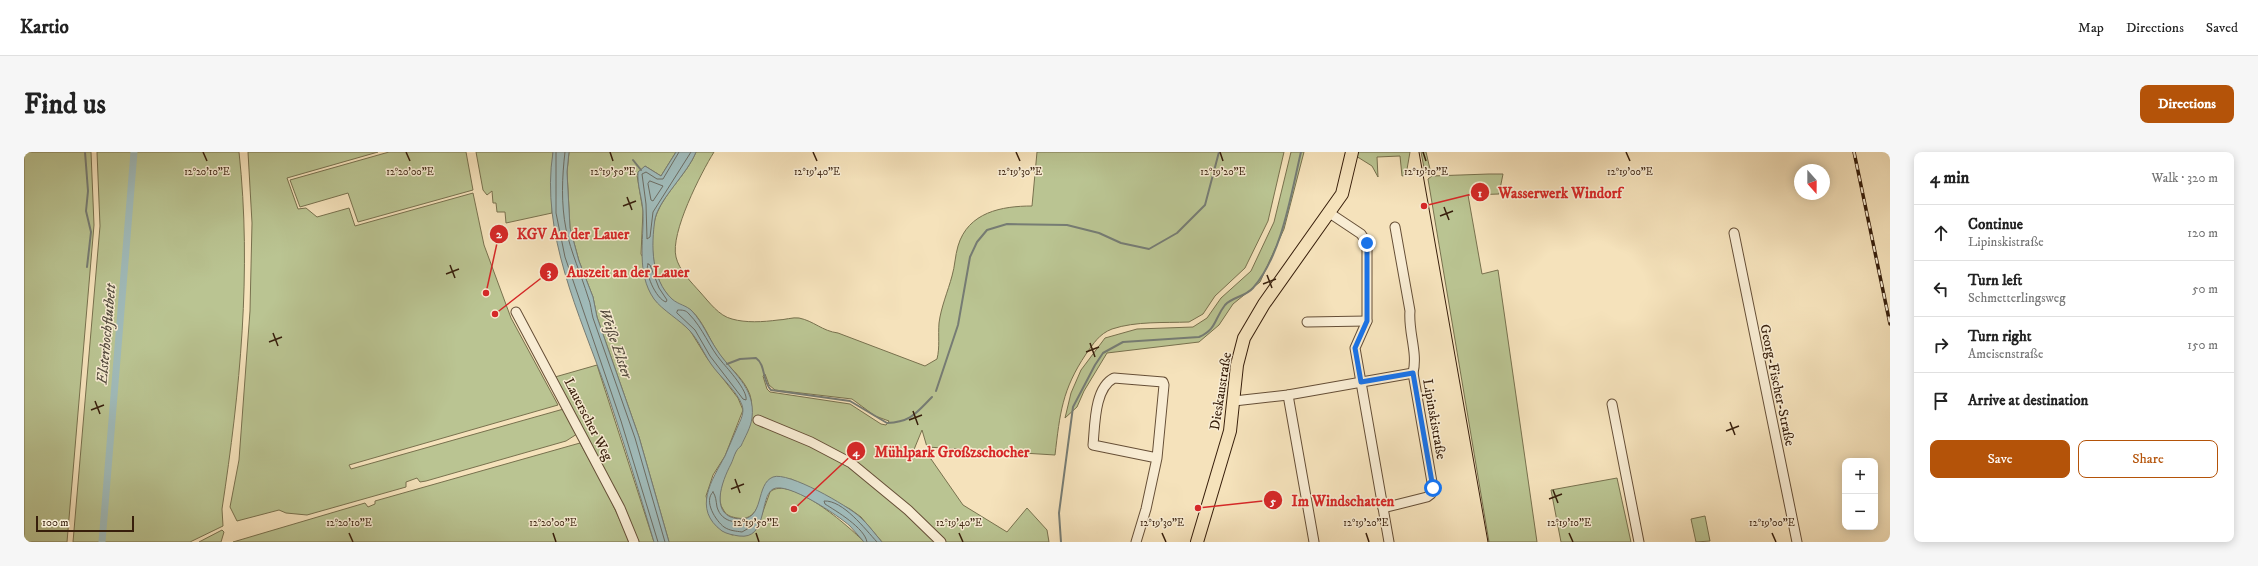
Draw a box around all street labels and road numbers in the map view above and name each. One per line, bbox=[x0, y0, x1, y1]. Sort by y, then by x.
street label: Georg-Fischer-Straße bbox=[1755, 323, 1799, 448]
street label: Dieskaustraße bbox=[1206, 351, 1236, 431]
street label: Lauerscher Weg bbox=[560, 375, 617, 464]
street label: Lipinskistraße bbox=[1418, 378, 1450, 461]

